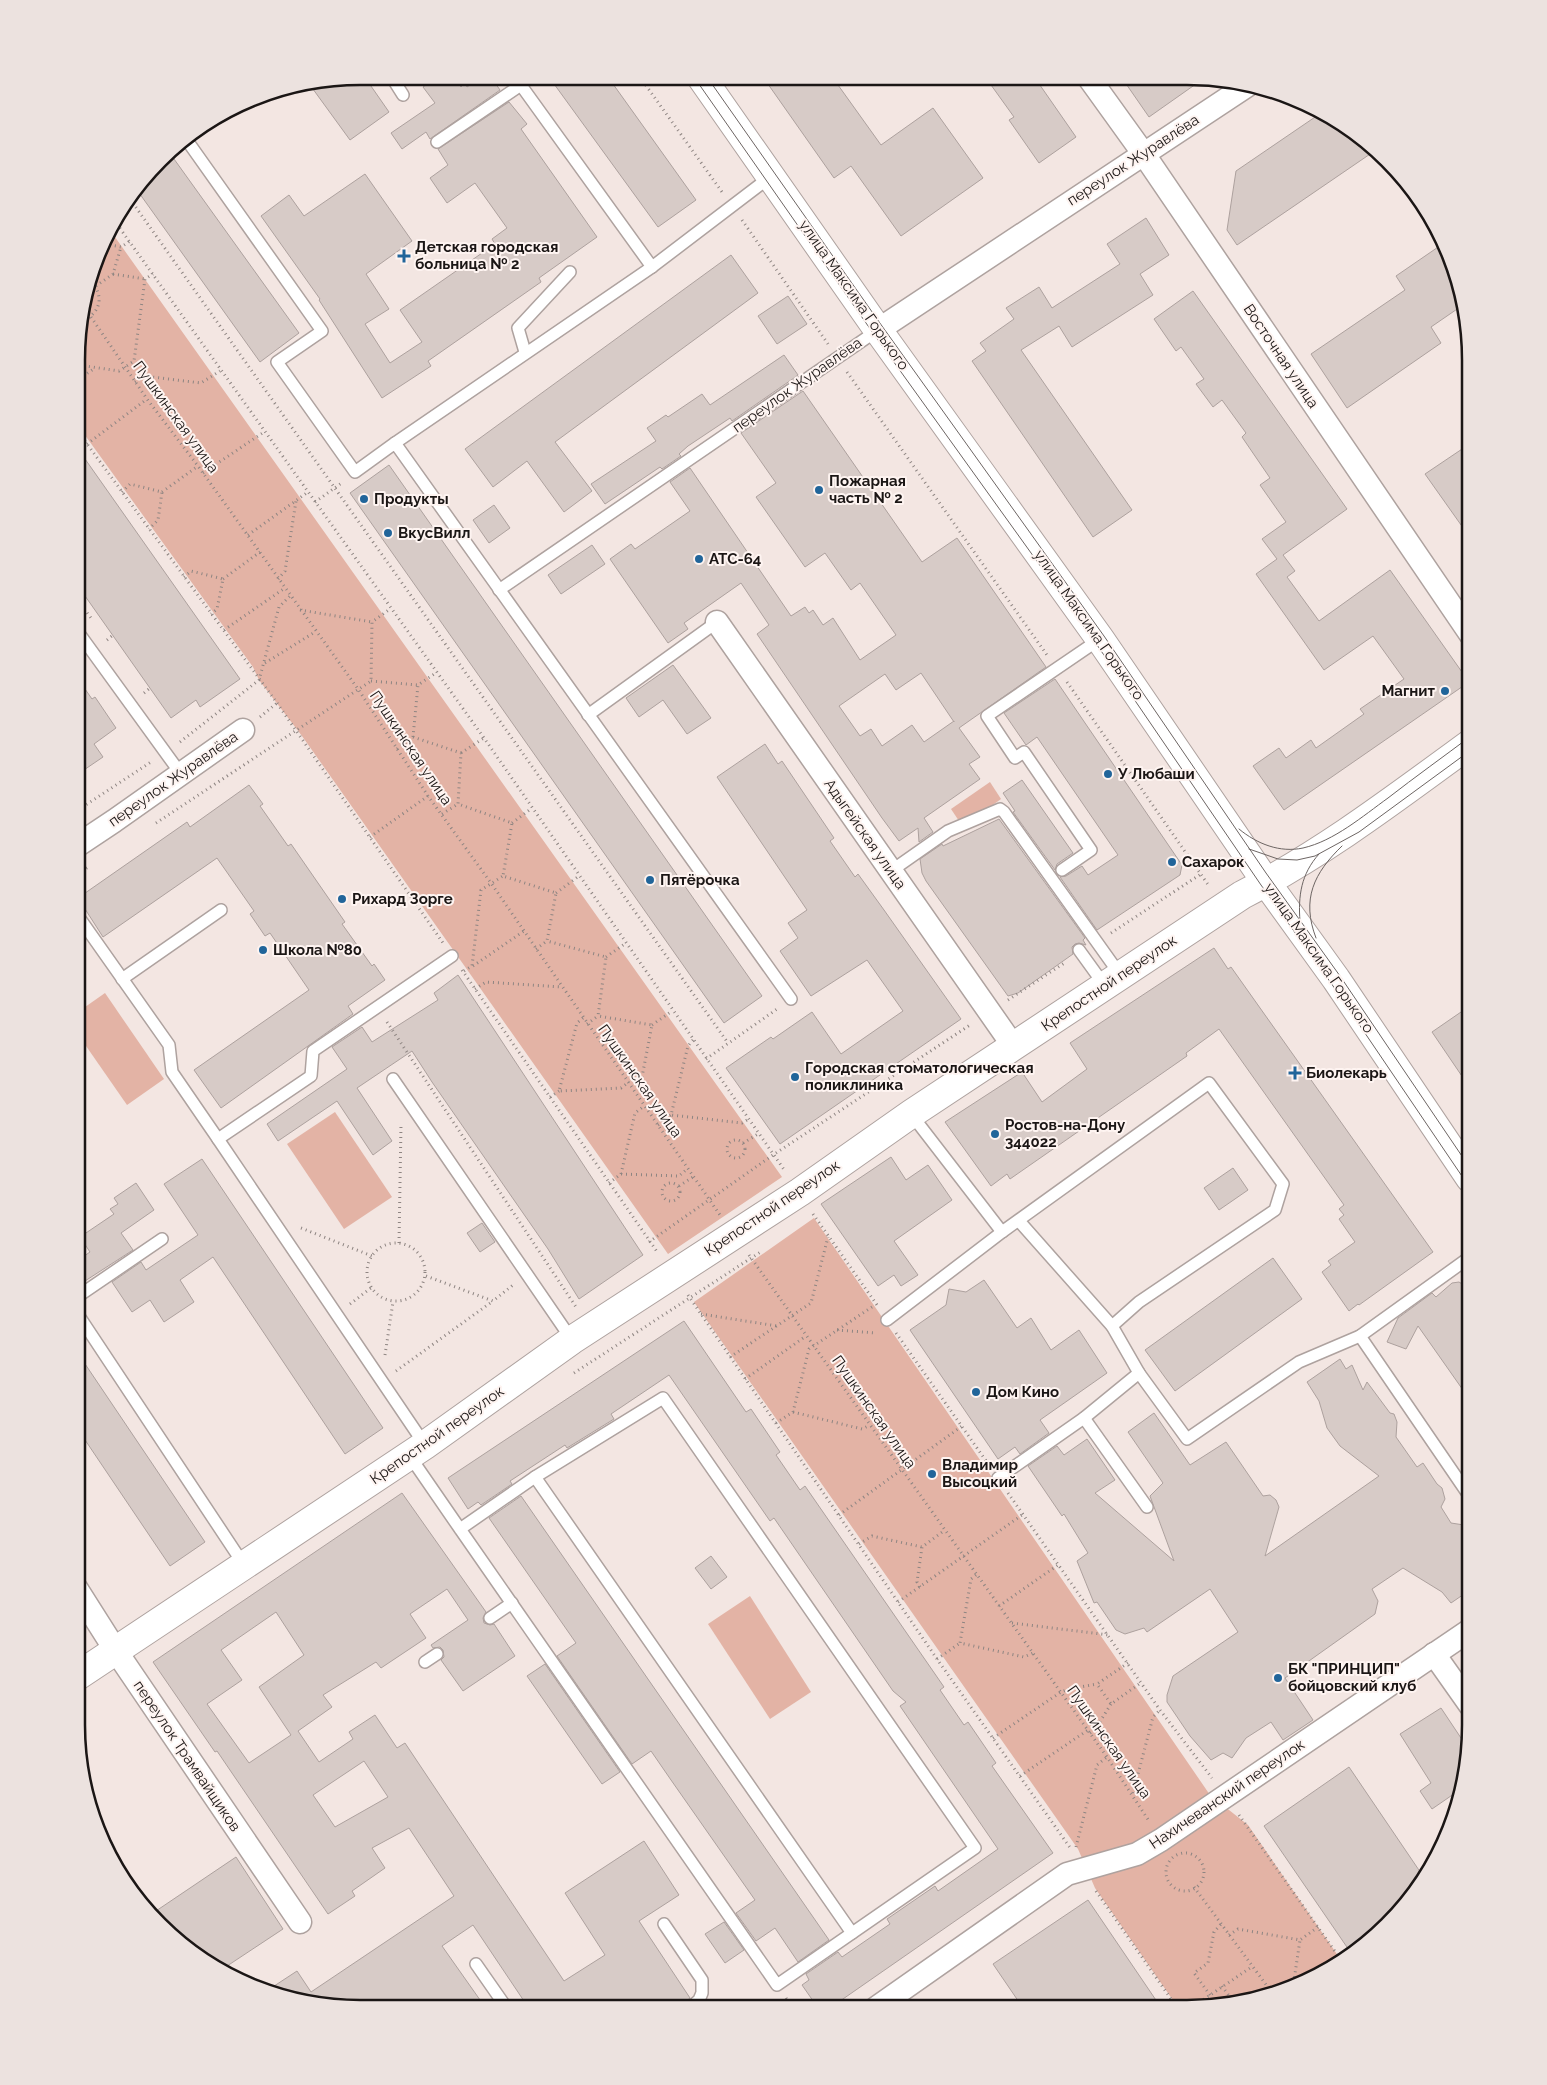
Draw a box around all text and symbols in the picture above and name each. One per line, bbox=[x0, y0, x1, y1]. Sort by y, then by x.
street label: переулок Журавлёва bbox=[1064, 111, 1202, 209]
street label: улица Максима Горького bbox=[795, 216, 913, 374]
place label: Детская городская больница № 2 bbox=[415, 238, 558, 273]
marker: Детская городская больница № 2 bbox=[397, 249, 411, 263]
street label: Восточная улица bbox=[1240, 301, 1322, 411]
street label: переулок Журавлёва bbox=[729, 334, 865, 436]
street label: Пушкинская улица bbox=[129, 357, 223, 477]
place label: Пожарная часть № 2 bbox=[829, 472, 906, 507]
marker: Пожарная часть № 2 bbox=[813, 484, 825, 496]
place label: Продукты bbox=[374, 490, 449, 508]
marker: Продукты bbox=[358, 493, 370, 505]
place label: ВкусВилл bbox=[398, 524, 471, 542]
marker: ВкусВилл bbox=[382, 527, 394, 539]
street label: улица Максима Горького bbox=[1030, 546, 1148, 704]
place label: АТС-64 bbox=[709, 550, 762, 568]
marker: АТС-64 bbox=[693, 553, 705, 565]
place label: Магнит bbox=[1381, 682, 1436, 700]
marker: Магнит bbox=[1439, 685, 1451, 697]
street label: Пушкинская улица bbox=[366, 687, 456, 809]
street label: переулок Журавлёва bbox=[105, 728, 241, 830]
place label: У Любаши bbox=[1117, 765, 1195, 783]
marker: У Любаши bbox=[1102, 768, 1114, 780]
street label: Адыгейская улица bbox=[820, 775, 910, 893]
place label: Сахарок bbox=[1182, 853, 1245, 871]
marker: Сахарок bbox=[1166, 856, 1178, 868]
place label: Пятёрочка bbox=[660, 871, 740, 889]
marker: Пятёрочка bbox=[644, 874, 656, 886]
street label: улица Максима Горького bbox=[1260, 879, 1378, 1037]
place label: Рихард Зорге bbox=[352, 890, 453, 908]
marker: Рихард Зорге bbox=[336, 893, 348, 905]
street label: Крепостной переулок bbox=[1038, 931, 1180, 1035]
place label: Школа №80 bbox=[273, 941, 362, 959]
marker: Школа №80 bbox=[257, 944, 269, 956]
street label: Пушкинская улица bbox=[594, 1021, 686, 1141]
place label: Городская стоматологическая поликлиника bbox=[805, 1059, 1034, 1094]
place label: Биолекарь bbox=[1306, 1064, 1387, 1082]
marker: Биолекарь bbox=[1288, 1066, 1302, 1080]
marker: Городская стоматологическая поликлиника bbox=[789, 1071, 801, 1083]
place label: Ростов-на-Дону 344022 bbox=[1005, 1116, 1126, 1151]
marker: Ростов-на-Дону 344022 bbox=[989, 1128, 1001, 1140]
street label: Крепостной переулок bbox=[701, 1156, 843, 1260]
street label: Пушкинская улица bbox=[828, 1352, 920, 1472]
street label: Крепостной переулок bbox=[367, 1382, 508, 1488]
place label: Дом Кино bbox=[986, 1383, 1059, 1401]
marker: Дом Кино bbox=[970, 1386, 982, 1398]
place label: Владимир Высоцкий bbox=[942, 1456, 1019, 1491]
marker: Владимир Высоцкий bbox=[926, 1468, 938, 1480]
place label: БК "ПРИНЦИП" бойцовский клуб bbox=[1288, 1660, 1416, 1695]
marker: БК "ПРИНЦИП" бойцовский клуб bbox=[1272, 1672, 1284, 1684]
street label: переулок Трамвайщиков bbox=[130, 1677, 244, 1835]
street label: Пушкинская улица bbox=[1063, 1682, 1155, 1802]
street label: Нахичеванский переулок bbox=[1146, 1735, 1308, 1853]

